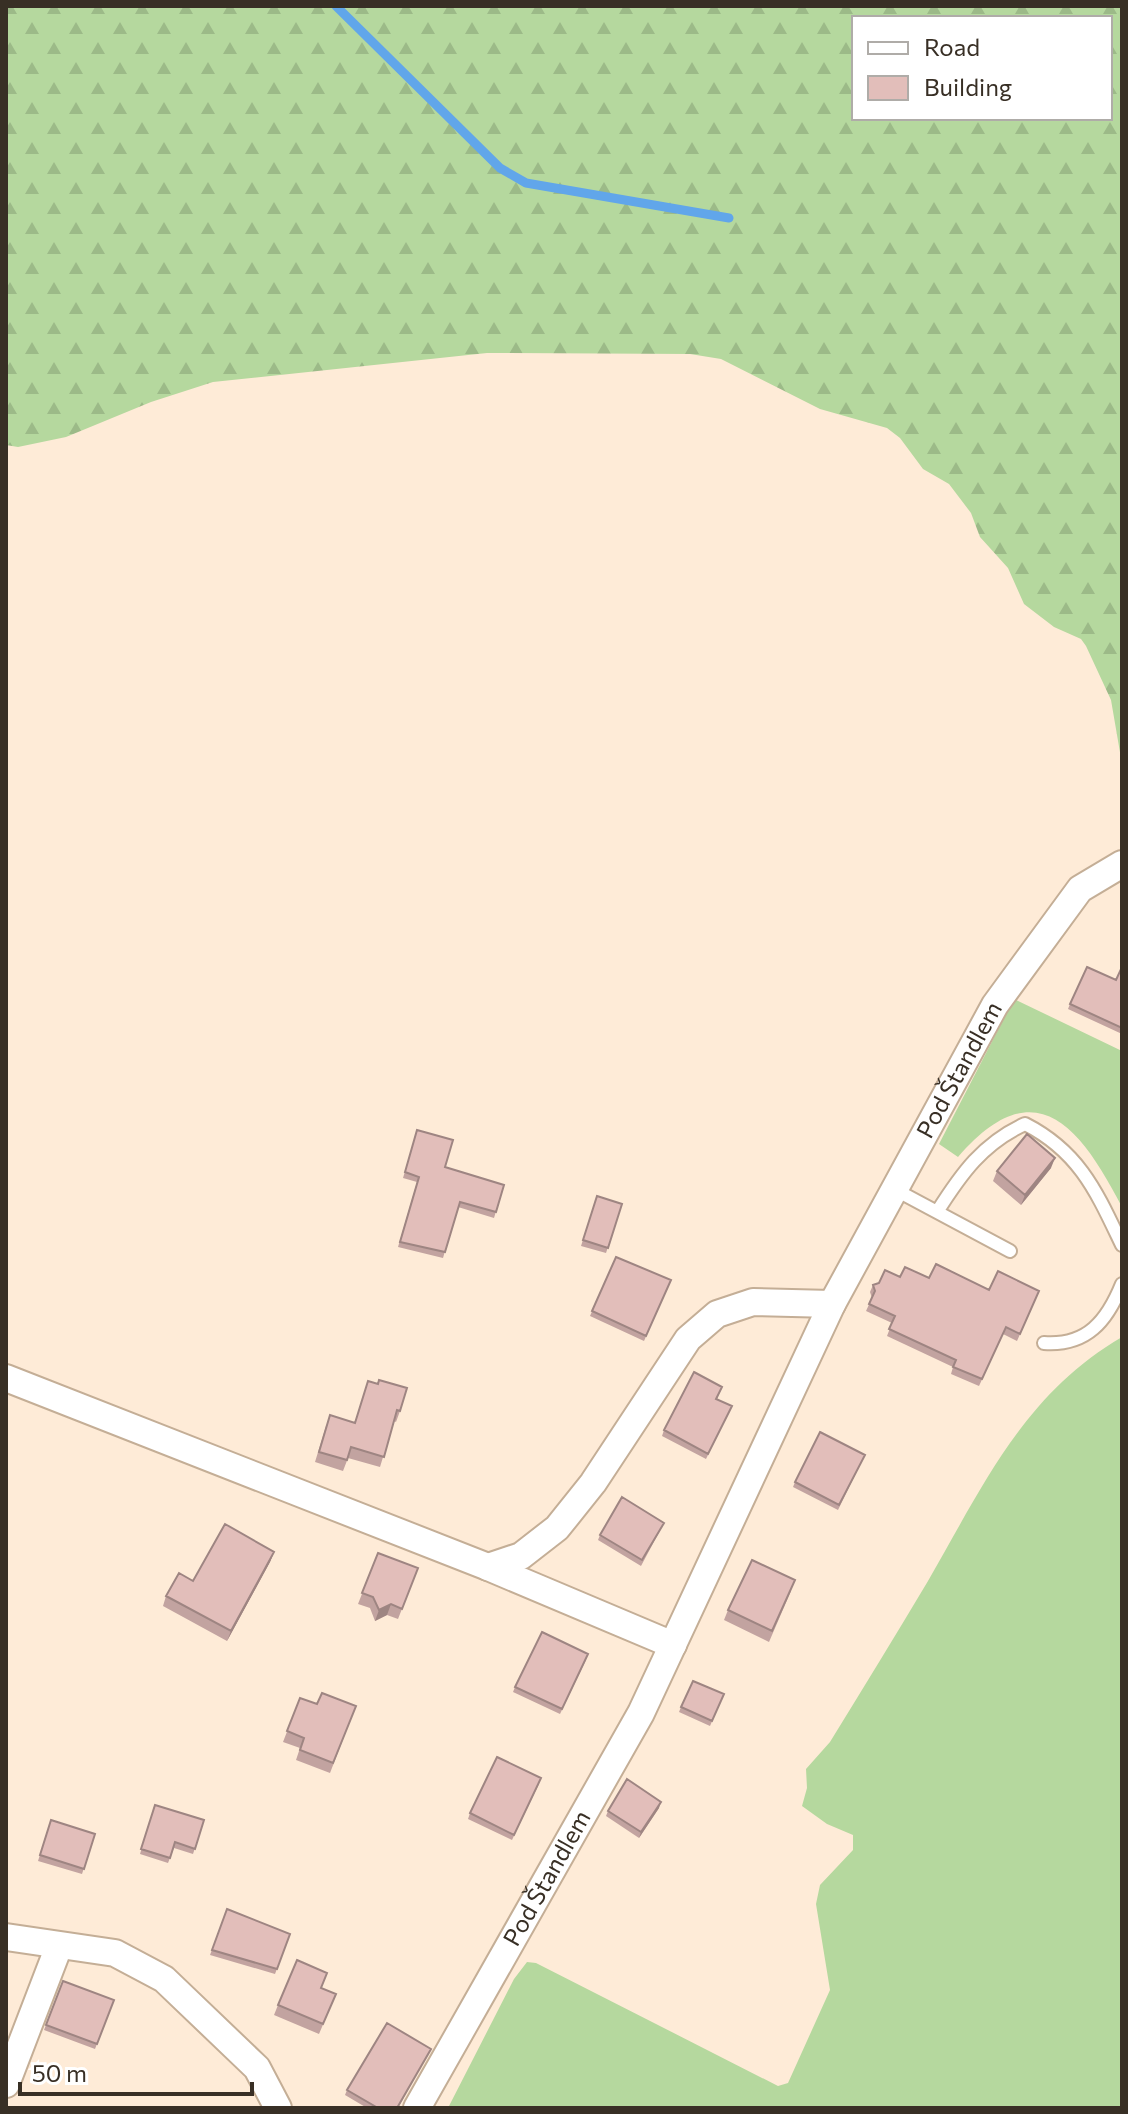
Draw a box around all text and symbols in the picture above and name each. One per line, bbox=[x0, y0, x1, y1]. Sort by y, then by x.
legend bbox=[852, 16, 1112, 120]
text: Road bbox=[924, 32, 980, 61]
text: Building bbox=[924, 72, 1012, 101]
street label: Pod Štandlem bbox=[909, 996, 1007, 1143]
street label: Pod Štandlem bbox=[496, 1805, 596, 1950]
scale bar bbox=[20, 2046, 252, 2096]
text: 50 m bbox=[32, 2058, 87, 2087]

